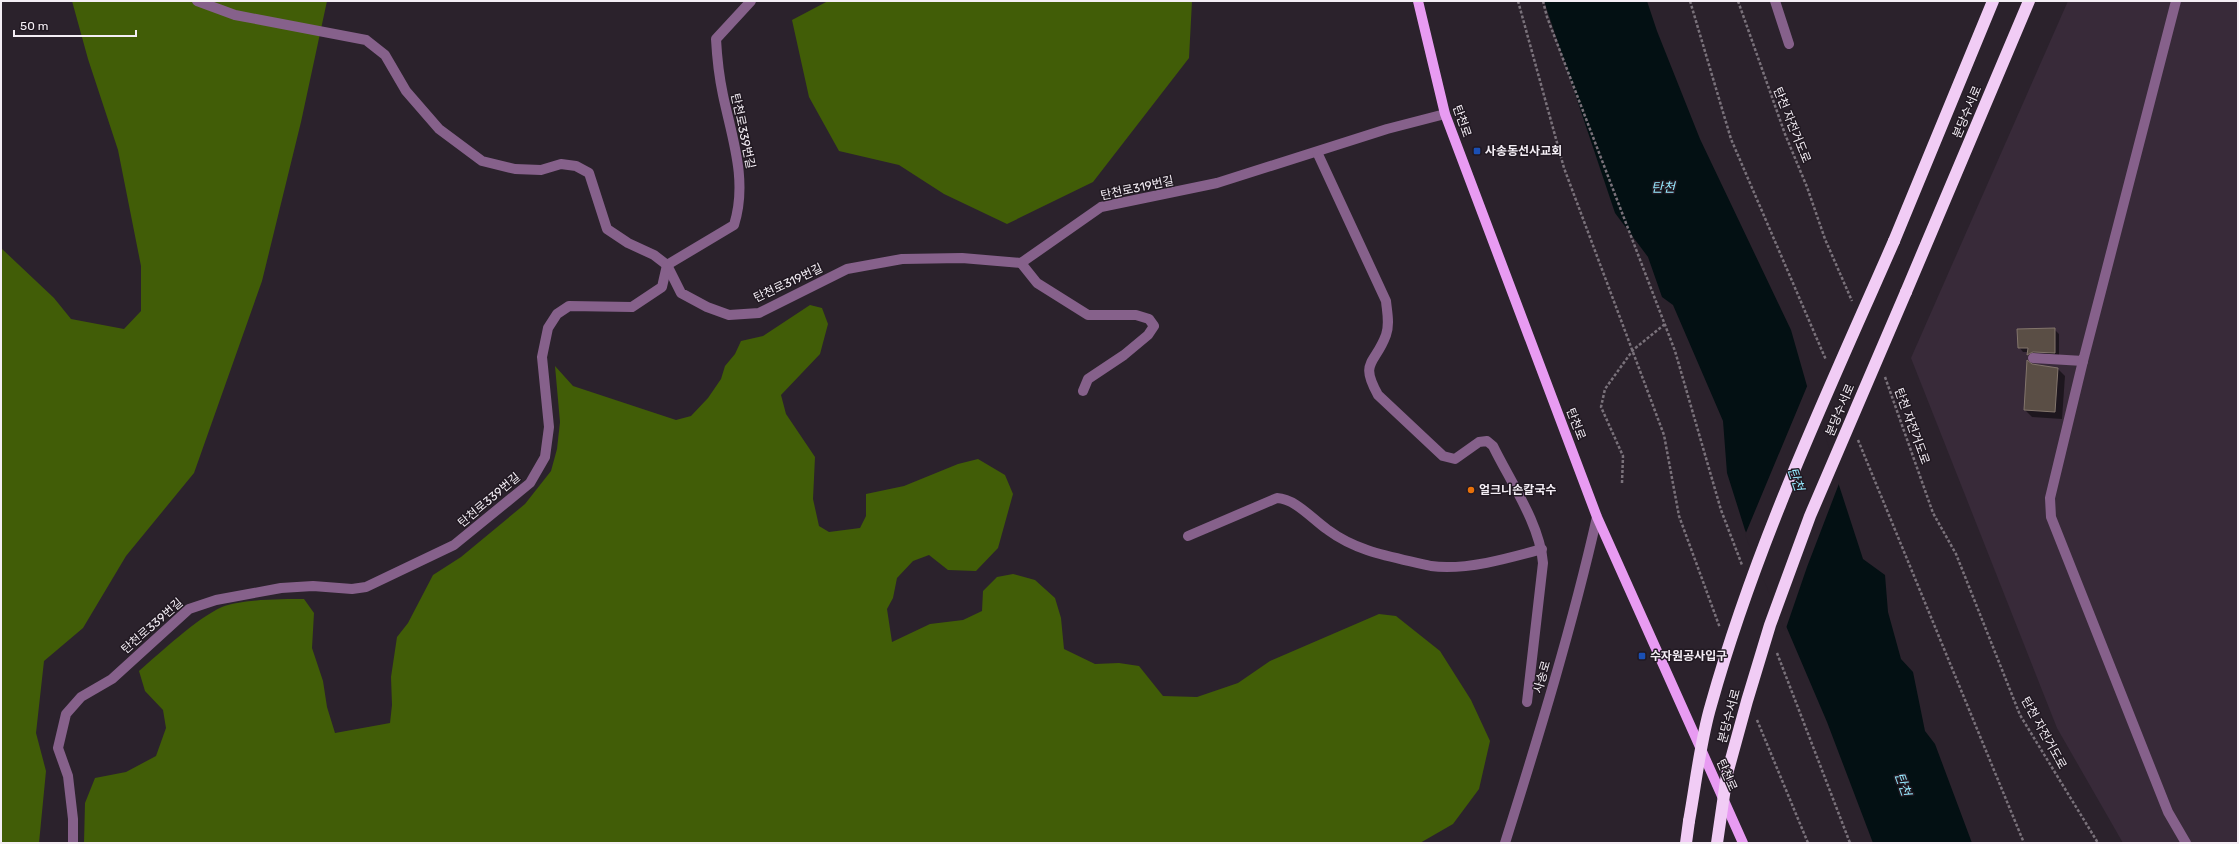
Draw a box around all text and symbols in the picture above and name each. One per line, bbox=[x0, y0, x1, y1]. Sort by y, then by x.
scale bar bbox=[14, 12, 136, 38]
text: 50 m bbox=[20, 19, 48, 33]
street label: 분당수서로 bbox=[1950, 84, 1984, 140]
street label: 탄천 자전거도로 bbox=[1770, 85, 1814, 165]
street label: 탄천로339번길 bbox=[728, 92, 758, 170]
street label: 탄천로 bbox=[1450, 103, 1474, 139]
place label: 사송동선사교회 bbox=[1485, 144, 1562, 158]
marker: 사송동선사교회 bbox=[1472, 146, 1482, 156]
street label: 탄천로319번길 bbox=[1099, 173, 1175, 203]
water label: 탄천 bbox=[1651, 180, 1676, 195]
street label: 탄천로319번길 bbox=[751, 261, 825, 305]
street label: 분당수서로 bbox=[1823, 382, 1857, 438]
street label: 탄천 자전거도로 bbox=[1892, 386, 1932, 466]
street label: 탄천로 bbox=[1564, 406, 1588, 442]
water label: 탄천 bbox=[1785, 465, 1807, 494]
street label: 탄천로339번길 bbox=[455, 470, 523, 530]
place label: 얼크니손칼국수 bbox=[1479, 483, 1556, 497]
marker: 얼크니손칼국수 bbox=[1466, 485, 1476, 495]
street label: 탄천로339번길 bbox=[118, 596, 186, 656]
place label: 수자원공사입구 bbox=[1650, 649, 1727, 663]
marker: 수자원공사입구 bbox=[1637, 651, 1647, 661]
street label: 사송로 bbox=[1531, 659, 1553, 695]
street label: 분당수서로 bbox=[1715, 688, 1743, 744]
street label: 탄천 자전거도로 bbox=[2018, 695, 2070, 771]
street label: 탄천로 bbox=[1714, 757, 1740, 793]
water label: 탄천 bbox=[1892, 770, 1914, 799]

